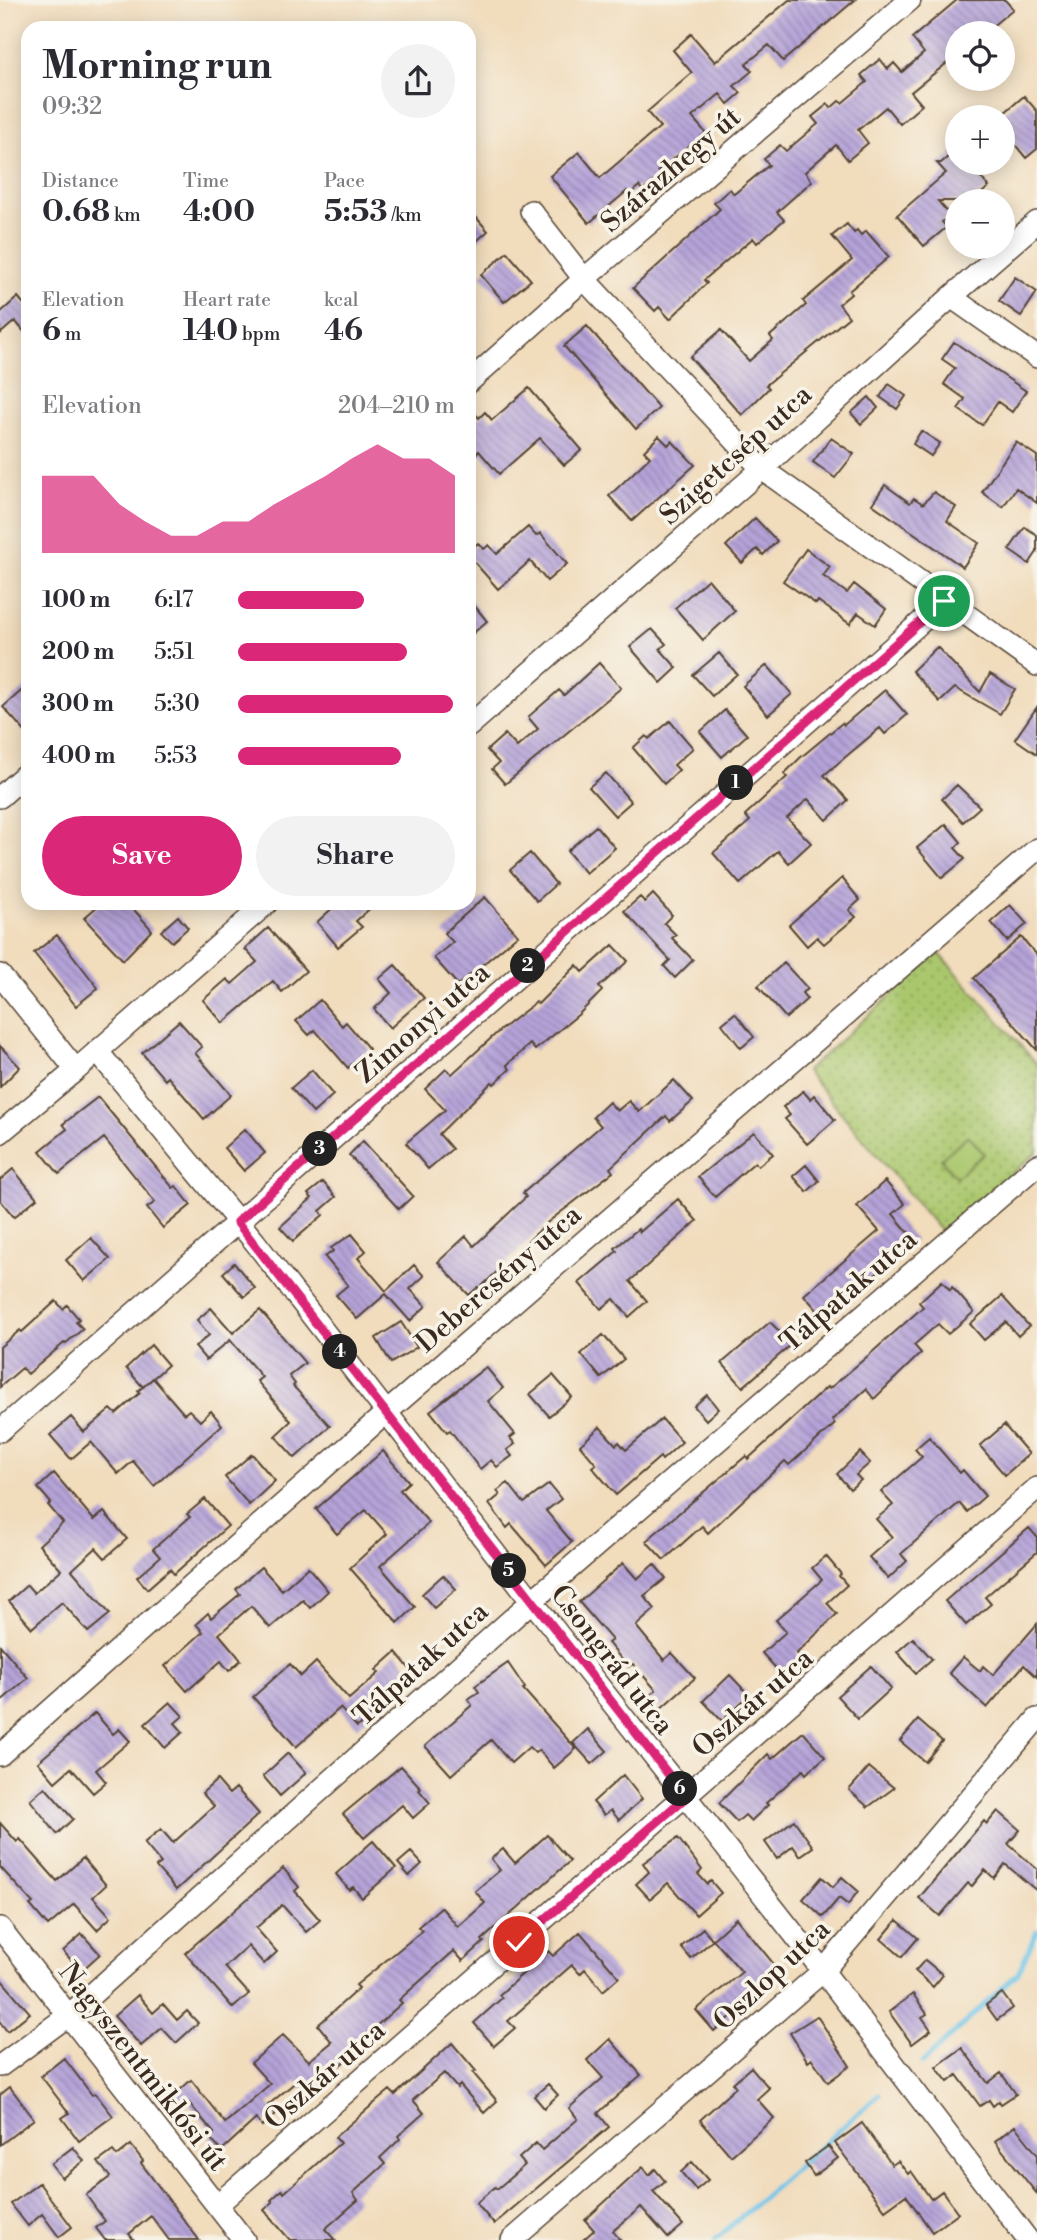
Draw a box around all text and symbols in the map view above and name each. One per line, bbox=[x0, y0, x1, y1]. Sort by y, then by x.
map controls bbox=[945, 21, 1015, 259]
button: locate bbox=[945, 21, 1015, 91]
text: Morning run bbox=[42, 43, 272, 90]
button: share bbox=[381, 44, 455, 118]
text: 09:32 bbox=[42, 93, 102, 121]
street label: Szárazhegy út bbox=[594, 100, 748, 240]
button: + bbox=[945, 105, 1015, 175]
text: Distance bbox=[42, 169, 119, 193]
text: Time bbox=[183, 169, 229, 193]
text: Pace bbox=[324, 169, 365, 193]
button: − bbox=[945, 189, 1015, 259]
text: 0.68 bbox=[42, 193, 110, 231]
text: 4:00 bbox=[183, 193, 255, 231]
text: 5:53 bbox=[324, 193, 387, 231]
text: km bbox=[110, 203, 141, 227]
text: /km bbox=[387, 203, 422, 227]
text: Elevation bbox=[42, 288, 124, 312]
text: Heart rate bbox=[183, 288, 271, 312]
text: kcal bbox=[324, 288, 358, 312]
text: 6 bbox=[42, 312, 61, 350]
text: 140 bbox=[183, 312, 238, 350]
text: 46 bbox=[324, 312, 363, 350]
text: m bbox=[61, 322, 81, 346]
text: bpm bbox=[238, 322, 280, 346]
street label: Szigetcsép utca bbox=[653, 377, 820, 533]
text: Elevation bbox=[42, 392, 142, 420]
text: 204–210 m bbox=[338, 392, 455, 420]
pin bbox=[914, 571, 974, 631]
icon: arrive bbox=[925, 582, 963, 620]
text: 100 m bbox=[42, 586, 110, 614]
text: 6:17 bbox=[154, 586, 193, 614]
text: 200 m bbox=[42, 638, 114, 666]
text: 5:51 bbox=[154, 638, 194, 666]
text: 300 m bbox=[42, 690, 114, 718]
text: 5:30 bbox=[154, 690, 200, 718]
text: 400 m bbox=[42, 742, 115, 770]
text: 5:53 bbox=[154, 742, 197, 770]
pin: 1 bbox=[718, 766, 754, 800]
text: 1 bbox=[731, 770, 740, 794]
button: Save bbox=[42, 816, 242, 896]
button: Share bbox=[256, 816, 455, 896]
pin: 2 bbox=[510, 948, 546, 984]
text: 2 bbox=[522, 953, 533, 977]
street label: Zimonyi utca bbox=[349, 955, 498, 1091]
pin: 3 bbox=[302, 1132, 338, 1166]
text: 3 bbox=[314, 1136, 325, 1160]
street label: Debercsény utca bbox=[409, 1197, 590, 1361]
street label: Tálpatak utca bbox=[773, 1222, 925, 1360]
pin: 4 bbox=[322, 1334, 358, 1370]
text: 4 bbox=[333, 1339, 346, 1363]
pin: 5 bbox=[491, 1554, 526, 1588]
text: 5 bbox=[503, 1558, 514, 1582]
street label: Csongrád utca bbox=[542, 1578, 682, 1743]
street label: Tálpatak utca bbox=[346, 1594, 496, 1734]
street label: Oszkár utca bbox=[685, 1641, 821, 1765]
pin: 6 bbox=[662, 1772, 698, 1806]
text: 6 bbox=[674, 1776, 685, 1800]
street label: Oszlop utca bbox=[706, 1911, 838, 2038]
pin bbox=[489, 1912, 549, 1972]
icon: check bbox=[500, 1923, 538, 1961]
street label: Nagyszentmiklósi út bbox=[51, 1956, 235, 2178]
street label: Oszkár utca bbox=[257, 2013, 393, 2137]

